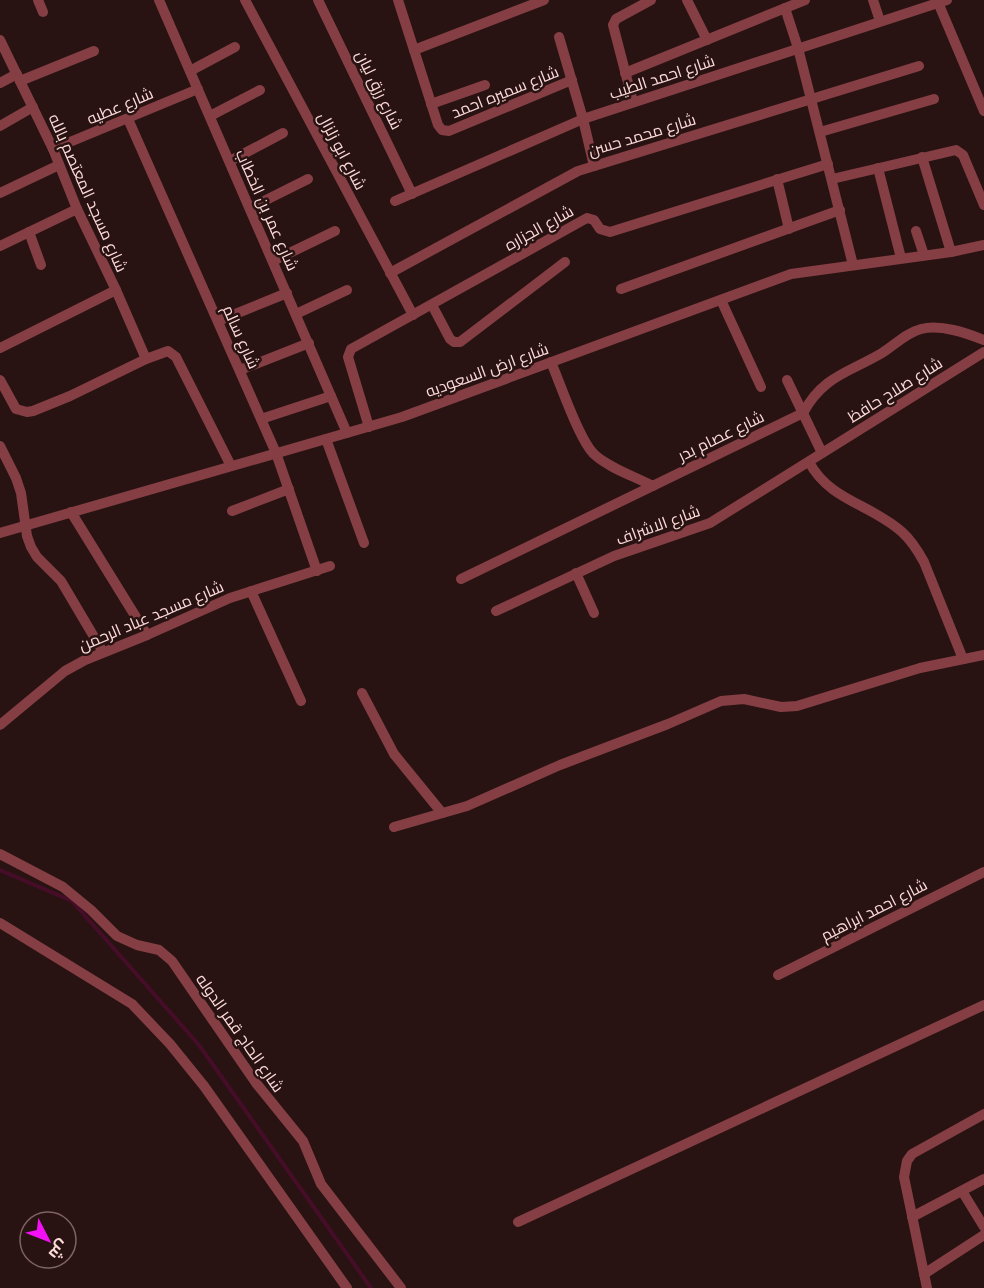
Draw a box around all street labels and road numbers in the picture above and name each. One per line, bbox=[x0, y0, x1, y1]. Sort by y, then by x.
street label: شارع رزق ليان bbox=[350, 47, 406, 133]
street label: شارع احمد الطيب bbox=[607, 51, 718, 105]
street label: شارع سميره احمد bbox=[448, 62, 562, 124]
street label: شارع عطيه bbox=[84, 84, 157, 130]
street label: شارع ابو زلزال bbox=[312, 109, 370, 194]
street label: شارع محمد حسن bbox=[586, 110, 699, 162]
street label: شارع مسجد المعتصم بالله bbox=[43, 111, 131, 276]
street label: شارع عمر بن الخطاب bbox=[230, 146, 302, 274]
street label: شارع الجزاره bbox=[501, 201, 578, 256]
street label: شارع سالم bbox=[217, 302, 263, 373]
street label: شارع ارض السعوديه bbox=[423, 339, 552, 403]
street label: شارع صلاح حافظ bbox=[844, 353, 947, 428]
street label: شارع عصام بدر bbox=[674, 407, 768, 467]
street label: شارع الاشراف bbox=[613, 501, 703, 551]
street label: شارع مسجد عباد الرحمن bbox=[76, 577, 227, 657]
street label: شارع احمد ابراهيم bbox=[818, 875, 931, 947]
street label: شارع الحاج قمر الدوله bbox=[190, 970, 288, 1097]

